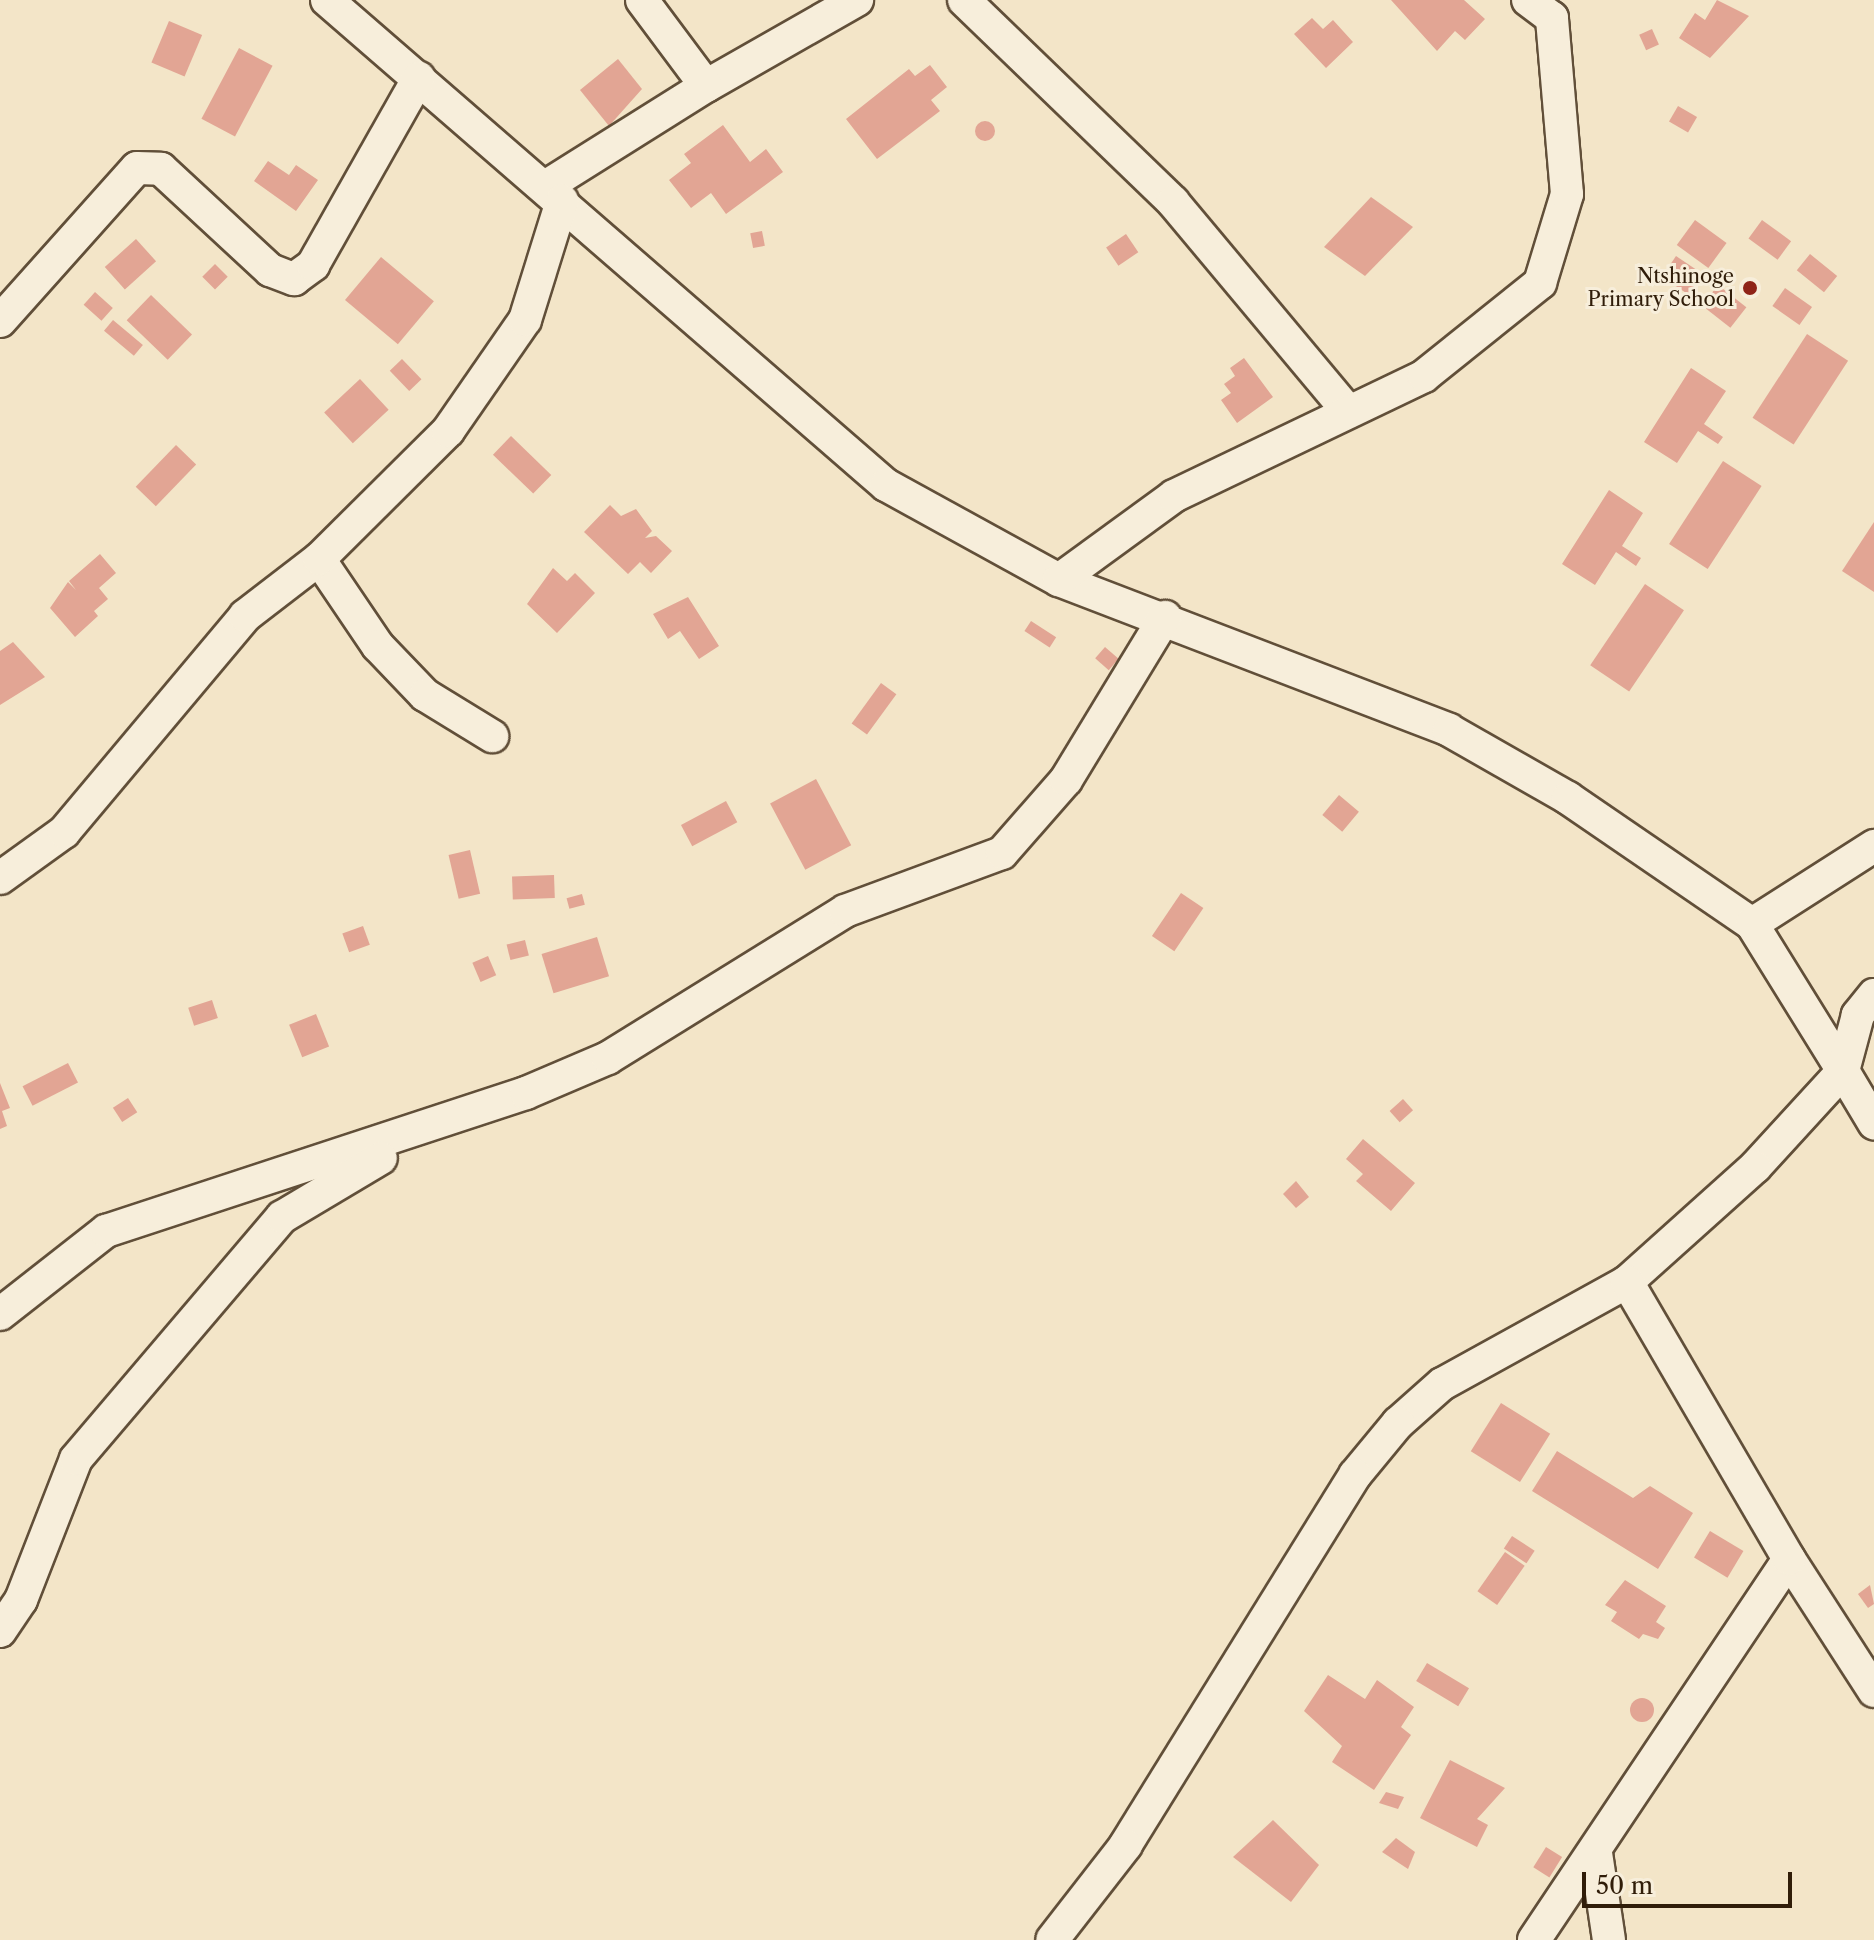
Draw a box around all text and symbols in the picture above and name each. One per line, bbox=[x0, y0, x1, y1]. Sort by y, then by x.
place label: Ntshinoge Primary School bbox=[1587, 264, 1734, 311]
marker: Ntshinoge Primary School bbox=[1741, 279, 1759, 297]
scale bar bbox=[1586, 1856, 1796, 1906]
text: 50 m bbox=[1596, 1871, 1653, 1900]

